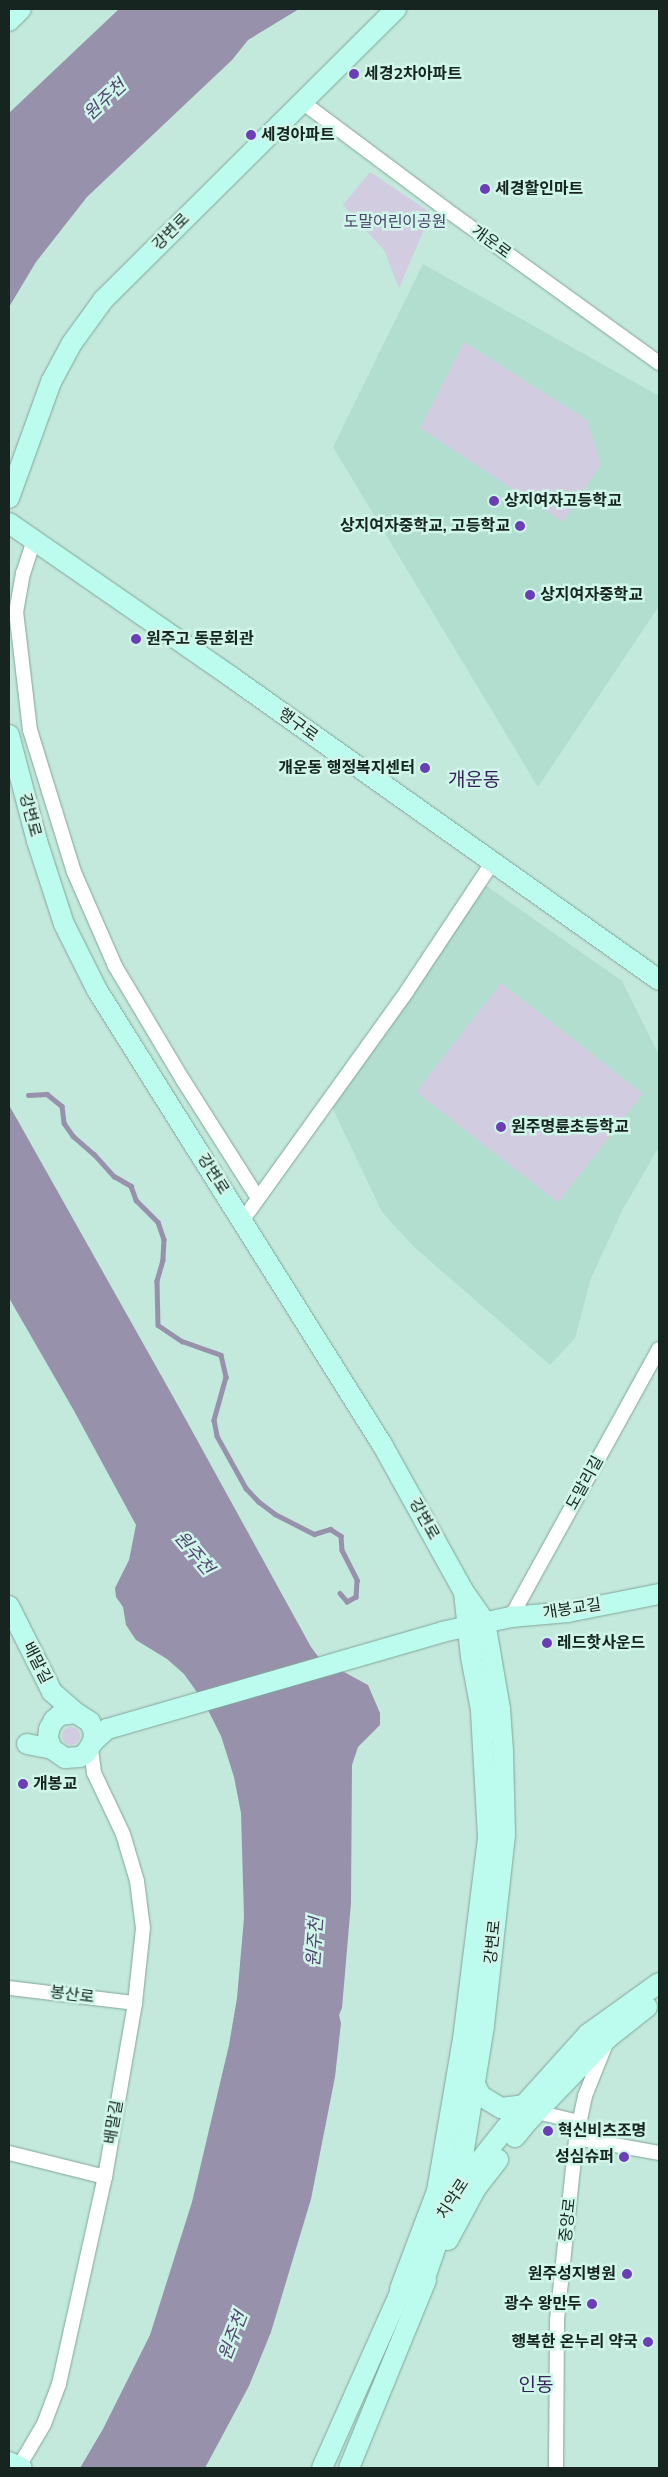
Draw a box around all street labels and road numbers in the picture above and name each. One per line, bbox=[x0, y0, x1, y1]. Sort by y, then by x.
street label: 강변로 bbox=[149, 210, 193, 254]
street label: 개운로 bbox=[467, 221, 515, 263]
street label: 행구로 bbox=[274, 704, 322, 746]
street label: 강변로 bbox=[15, 791, 45, 839]
street label: 강변로 bbox=[193, 1150, 233, 1198]
street label: 도말리길 bbox=[562, 1453, 608, 1513]
street label: 강변로 bbox=[405, 1495, 443, 1543]
street label: 개봉교길 bbox=[541, 1595, 603, 1623]
street label: 배말길 bbox=[18, 1639, 56, 1687]
street label: 강변로 bbox=[481, 1919, 505, 1965]
street label: 봉산로 bbox=[49, 1983, 95, 2007]
street label: 배말길 bbox=[101, 2099, 127, 2145]
street label: 치악로 bbox=[433, 2175, 473, 2223]
street label: 중앙로 bbox=[556, 2197, 580, 2243]

